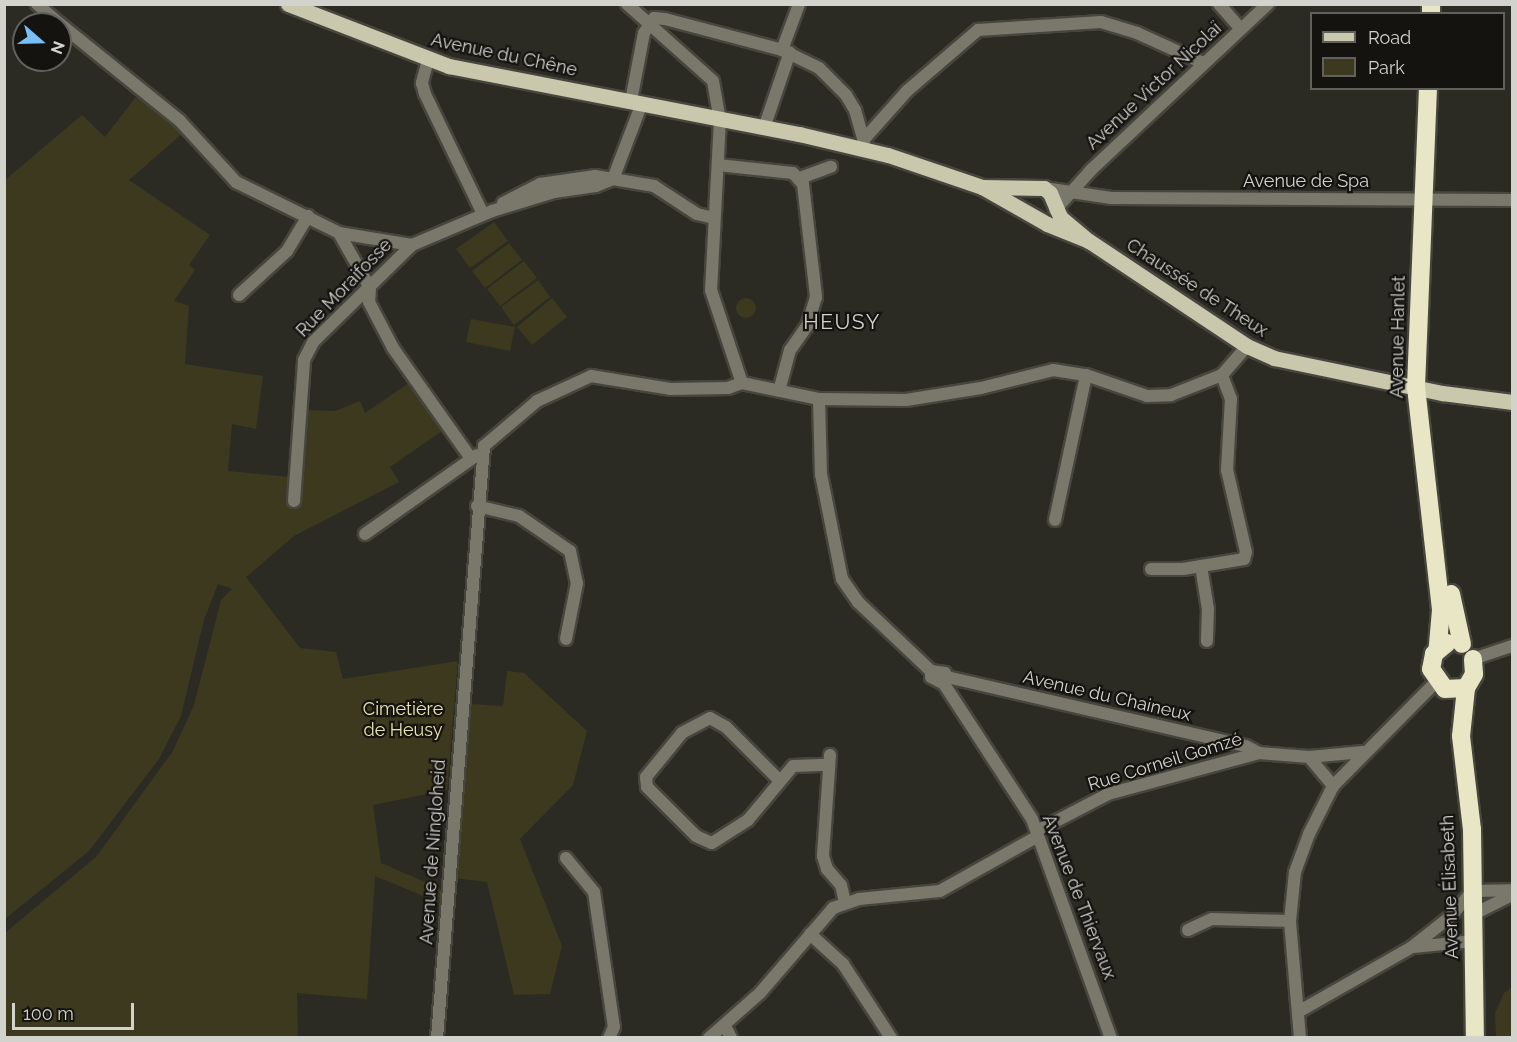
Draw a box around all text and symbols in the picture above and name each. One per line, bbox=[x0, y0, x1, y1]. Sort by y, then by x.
north arrow bbox=[12, 12, 72, 72]
legend bbox=[1310, 12, 1505, 90]
street label: Avenue Victor Nicolaï bbox=[1081, 17, 1227, 155]
text: Road bbox=[1368, 27, 1411, 48]
street label: Avenue du Chêne bbox=[429, 29, 579, 81]
text: N bbox=[46, 39, 69, 57]
text: Park bbox=[1368, 57, 1405, 78]
street label: Avenue de Spa bbox=[1243, 170, 1369, 192]
street label: Rue Moraifosse bbox=[292, 234, 396, 342]
street label: Chaussée de Theux bbox=[1122, 234, 1272, 342]
street label: Avenue Hanlet bbox=[1386, 275, 1410, 399]
district label: HEUSY bbox=[803, 309, 881, 335]
street label: Avenue du Chaineux bbox=[1021, 666, 1193, 726]
park label: Cimetière de Heusy bbox=[363, 699, 443, 742]
street label: Rue Corneil Gomzé bbox=[1085, 728, 1245, 796]
street label: Avenue de Ningloheid bbox=[416, 759, 450, 945]
street label: Avenue de Thiervaux bbox=[1038, 811, 1120, 983]
street label: Avenue Élisabeth bbox=[1437, 815, 1463, 959]
scale bar bbox=[15, 991, 136, 1029]
text: 100 m bbox=[23, 1003, 74, 1024]

